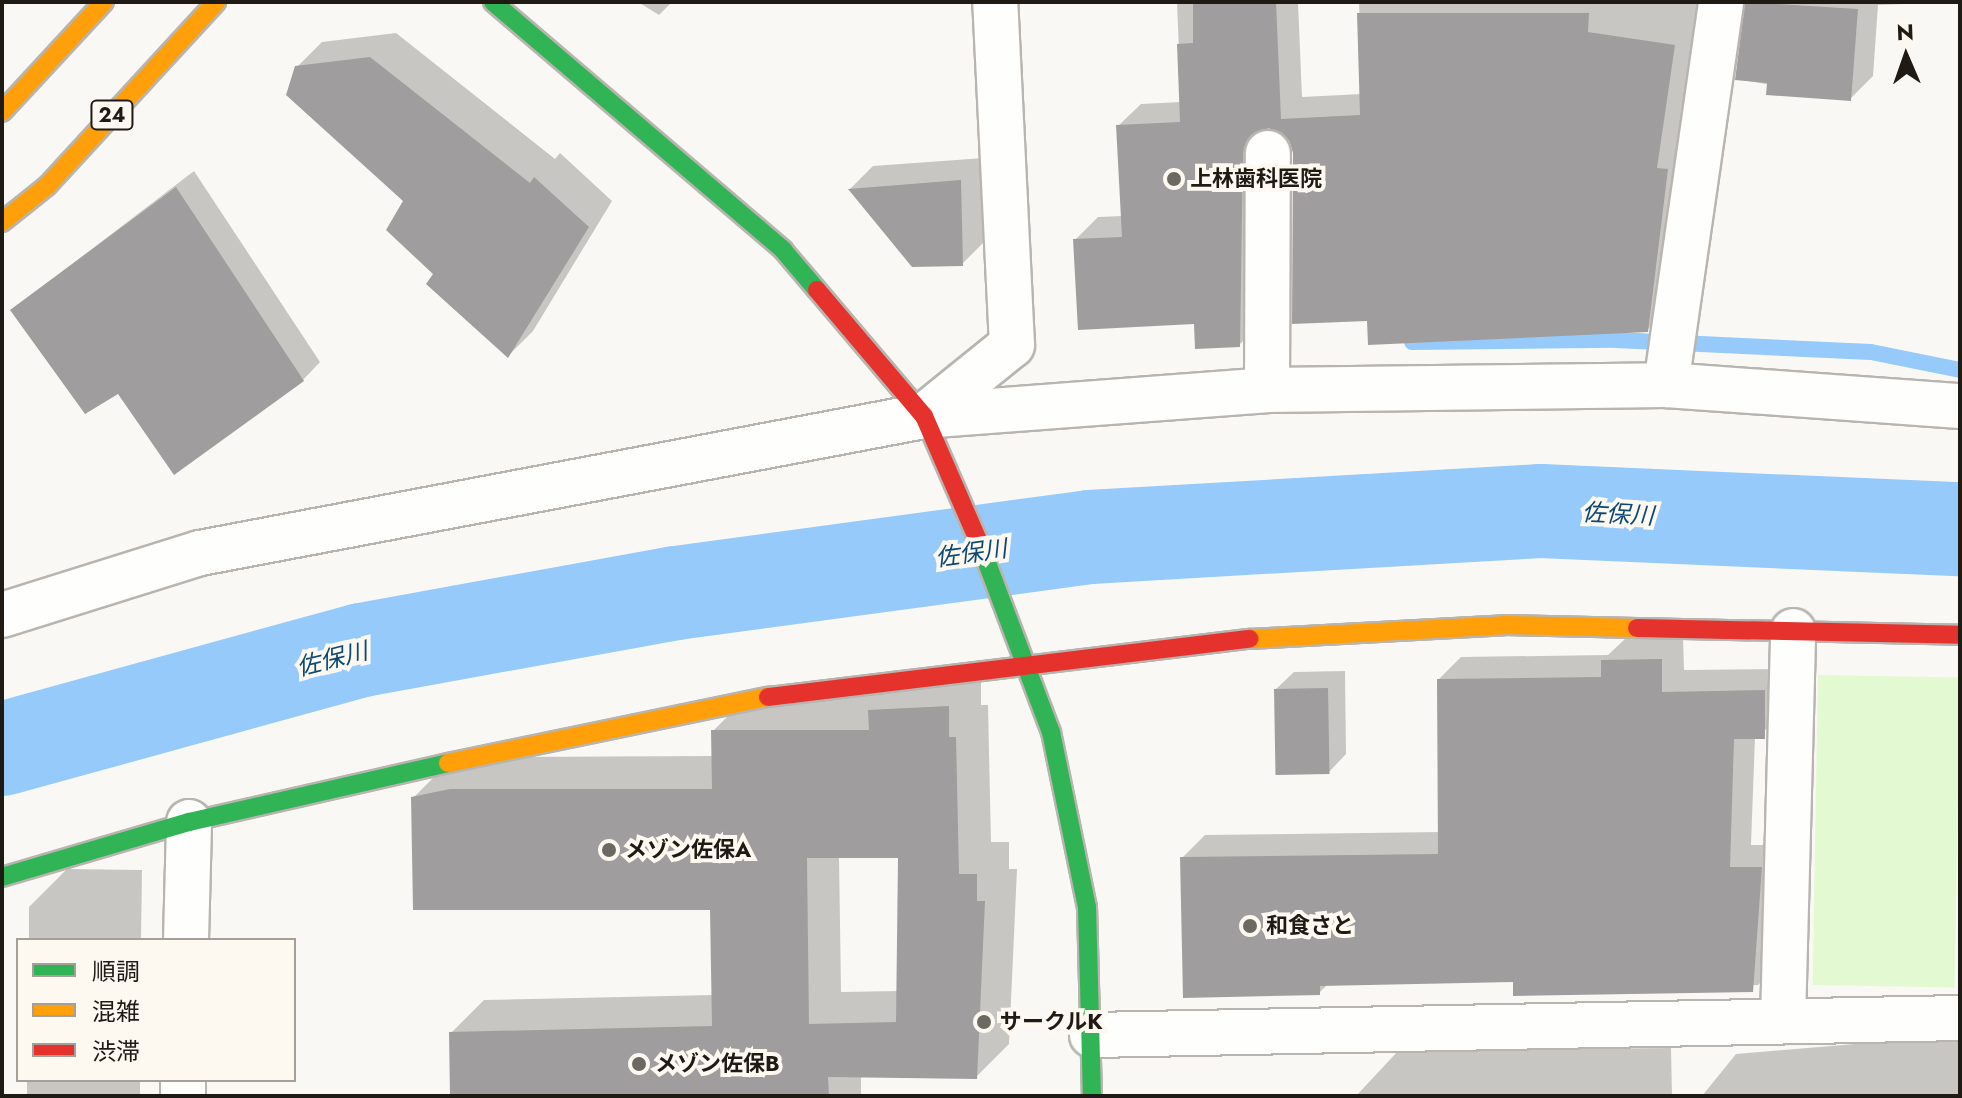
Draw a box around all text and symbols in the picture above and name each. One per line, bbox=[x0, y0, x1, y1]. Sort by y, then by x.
north arrow bbox=[1866, 16, 1946, 96]
text: N bbox=[1896, 16, 1914, 48]
road number: 24 bbox=[90, 99, 134, 131]
place label: 上林歯科医院 bbox=[1190, 166, 1322, 192]
marker: 上林歯科医院 bbox=[1165, 170, 1183, 188]
water label: 佐保川 bbox=[1581, 498, 1655, 530]
water label: 佐保川 bbox=[933, 534, 1009, 572]
water label: 佐保川 bbox=[294, 636, 370, 682]
place label: メゾン佐保A bbox=[625, 837, 751, 863]
marker: メゾン佐保A bbox=[600, 841, 618, 859]
place label: 和食さと bbox=[1266, 913, 1354, 939]
marker: 和食さと bbox=[1241, 917, 1259, 935]
legend bbox=[16, 938, 296, 1082]
text: 順調 bbox=[92, 954, 140, 989]
text: 混雑 bbox=[92, 994, 140, 1029]
place label: サークルK bbox=[1000, 1009, 1103, 1035]
marker: サークルK bbox=[975, 1013, 993, 1031]
text: 渋滞 bbox=[92, 1034, 140, 1069]
place label: メゾン佐保B bbox=[655, 1051, 780, 1077]
marker: メゾン佐保B bbox=[630, 1055, 648, 1073]

